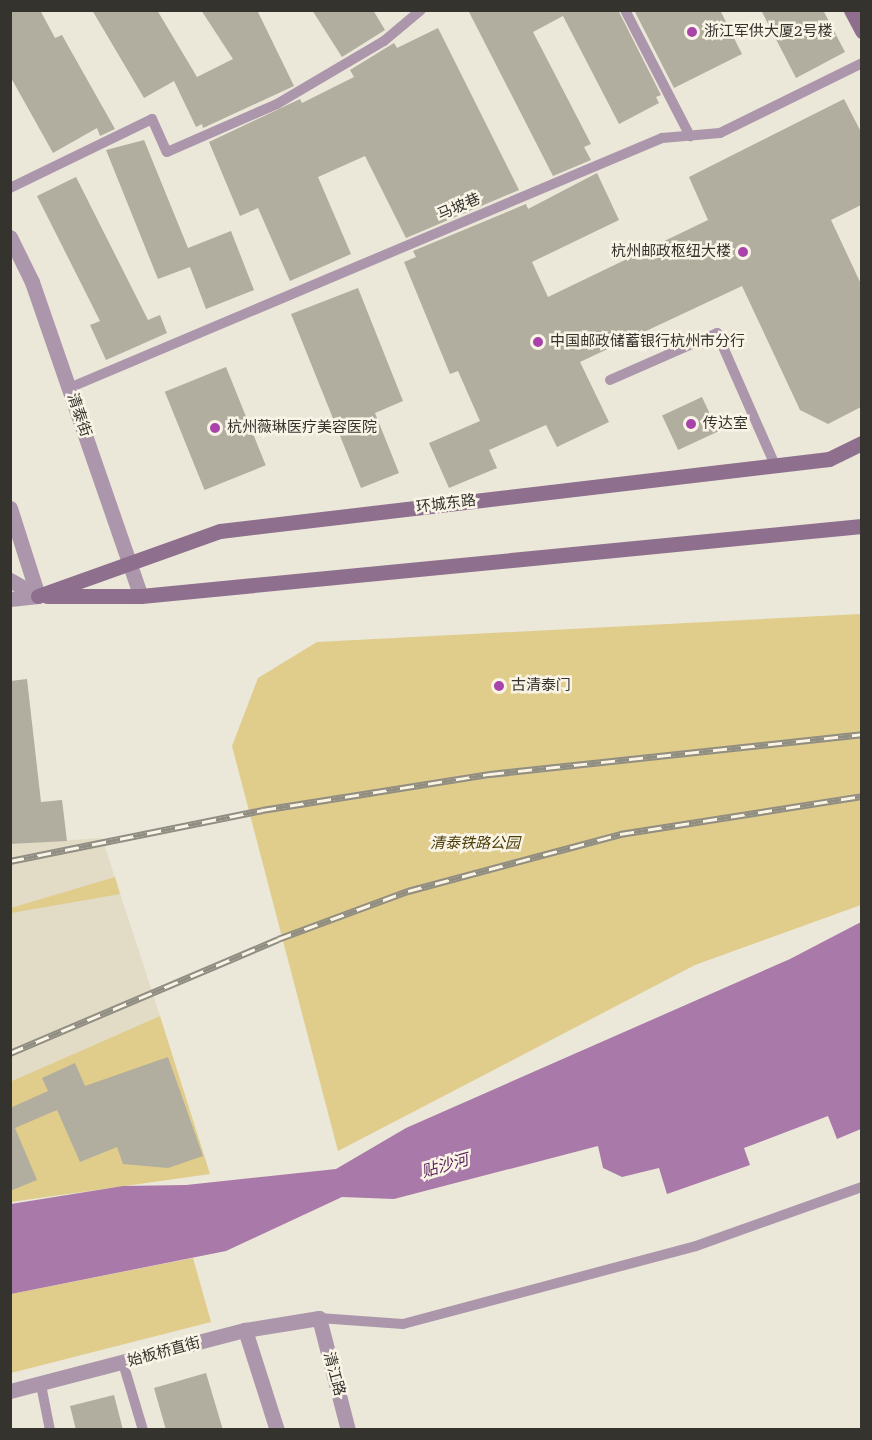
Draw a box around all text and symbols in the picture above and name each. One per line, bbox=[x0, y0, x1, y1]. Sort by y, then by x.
place label: 浙江军供大厦2号楼 bbox=[704, 23, 832, 41]
marker: 浙江军供大厦2号楼 bbox=[685, 25, 699, 39]
street label: 马坡巷 bbox=[435, 190, 483, 224]
place label: 杭州邮政枢纽大楼 bbox=[611, 243, 731, 261]
marker: 杭州邮政枢纽大楼 bbox=[736, 245, 750, 259]
place label: 中国邮政储蓄银行杭州市分行 bbox=[550, 333, 745, 351]
marker: 中国邮政储蓄银行杭州市分行 bbox=[531, 335, 545, 349]
street label: 清泰街 bbox=[63, 391, 95, 439]
place label: 传达室 bbox=[703, 415, 748, 433]
marker: 传达室 bbox=[684, 417, 698, 431]
place label: 杭州薇琳医疗美容医院 bbox=[227, 419, 377, 437]
marker: 杭州薇琳医疗美容医院 bbox=[208, 421, 222, 435]
street label: 环城东路 bbox=[415, 491, 477, 517]
place label: 古清泰门 bbox=[511, 677, 571, 695]
marker: 古清泰门 bbox=[492, 679, 506, 693]
park label: 清泰铁路公园 bbox=[430, 835, 520, 853]
water label: 贴沙河 bbox=[419, 1150, 471, 1182]
street label: 始板桥直街 bbox=[125, 1334, 203, 1370]
street label: 清江路 bbox=[319, 1350, 349, 1398]

